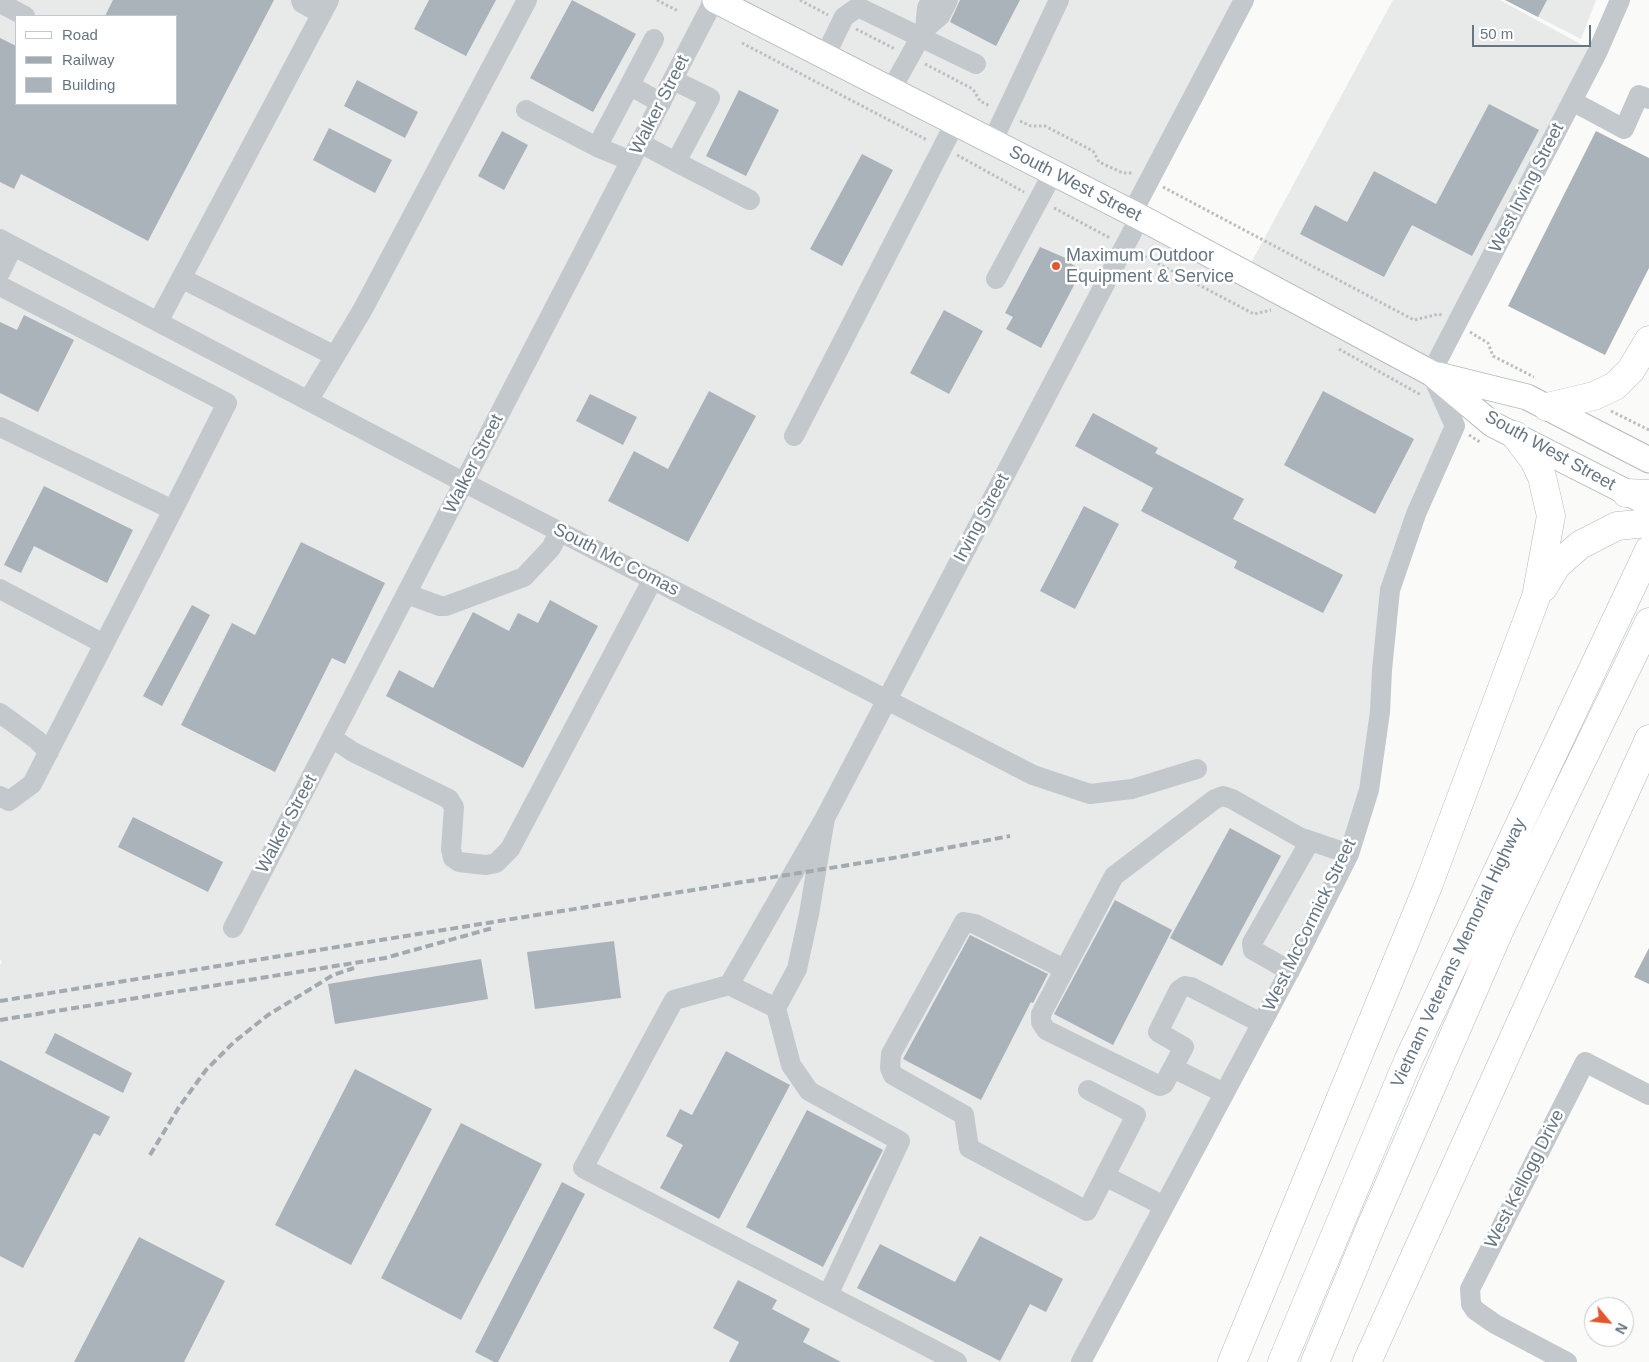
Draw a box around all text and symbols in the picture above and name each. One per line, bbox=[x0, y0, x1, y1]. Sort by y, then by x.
legend bbox=[15, 15, 178, 105]
scale bar bbox=[1474, 15, 1593, 47]
text: 50 m bbox=[1480, 25, 1513, 42]
text: Road bbox=[62, 26, 98, 43]
text: Railway bbox=[62, 51, 115, 68]
street label: Walker Street bbox=[626, 52, 694, 158]
text: Building bbox=[62, 76, 115, 93]
street label: West Irving Street bbox=[1485, 120, 1569, 256]
street label: South West Street bbox=[1005, 141, 1145, 227]
place label: Maximum Outdoor Equipment & Service bbox=[1066, 245, 1234, 288]
marker: Maximum Outdoor Equipment & Service bbox=[1050, 260, 1062, 272]
street label: South West Street bbox=[1481, 406, 1619, 496]
street label: Walker Street bbox=[440, 411, 508, 517]
street label: Irving Street bbox=[950, 470, 1014, 566]
street label: South Mc Comas bbox=[550, 519, 682, 601]
street label: Walker Street bbox=[252, 771, 322, 877]
street label: Vietnam Veterans Memorial Highway bbox=[1387, 815, 1531, 1091]
street label: West McCormick Street bbox=[1259, 835, 1361, 1015]
street label: West Kellogg Drive bbox=[1481, 1106, 1569, 1252]
north arrow bbox=[1584, 1297, 1634, 1347]
text: N bbox=[1612, 1320, 1631, 1337]

